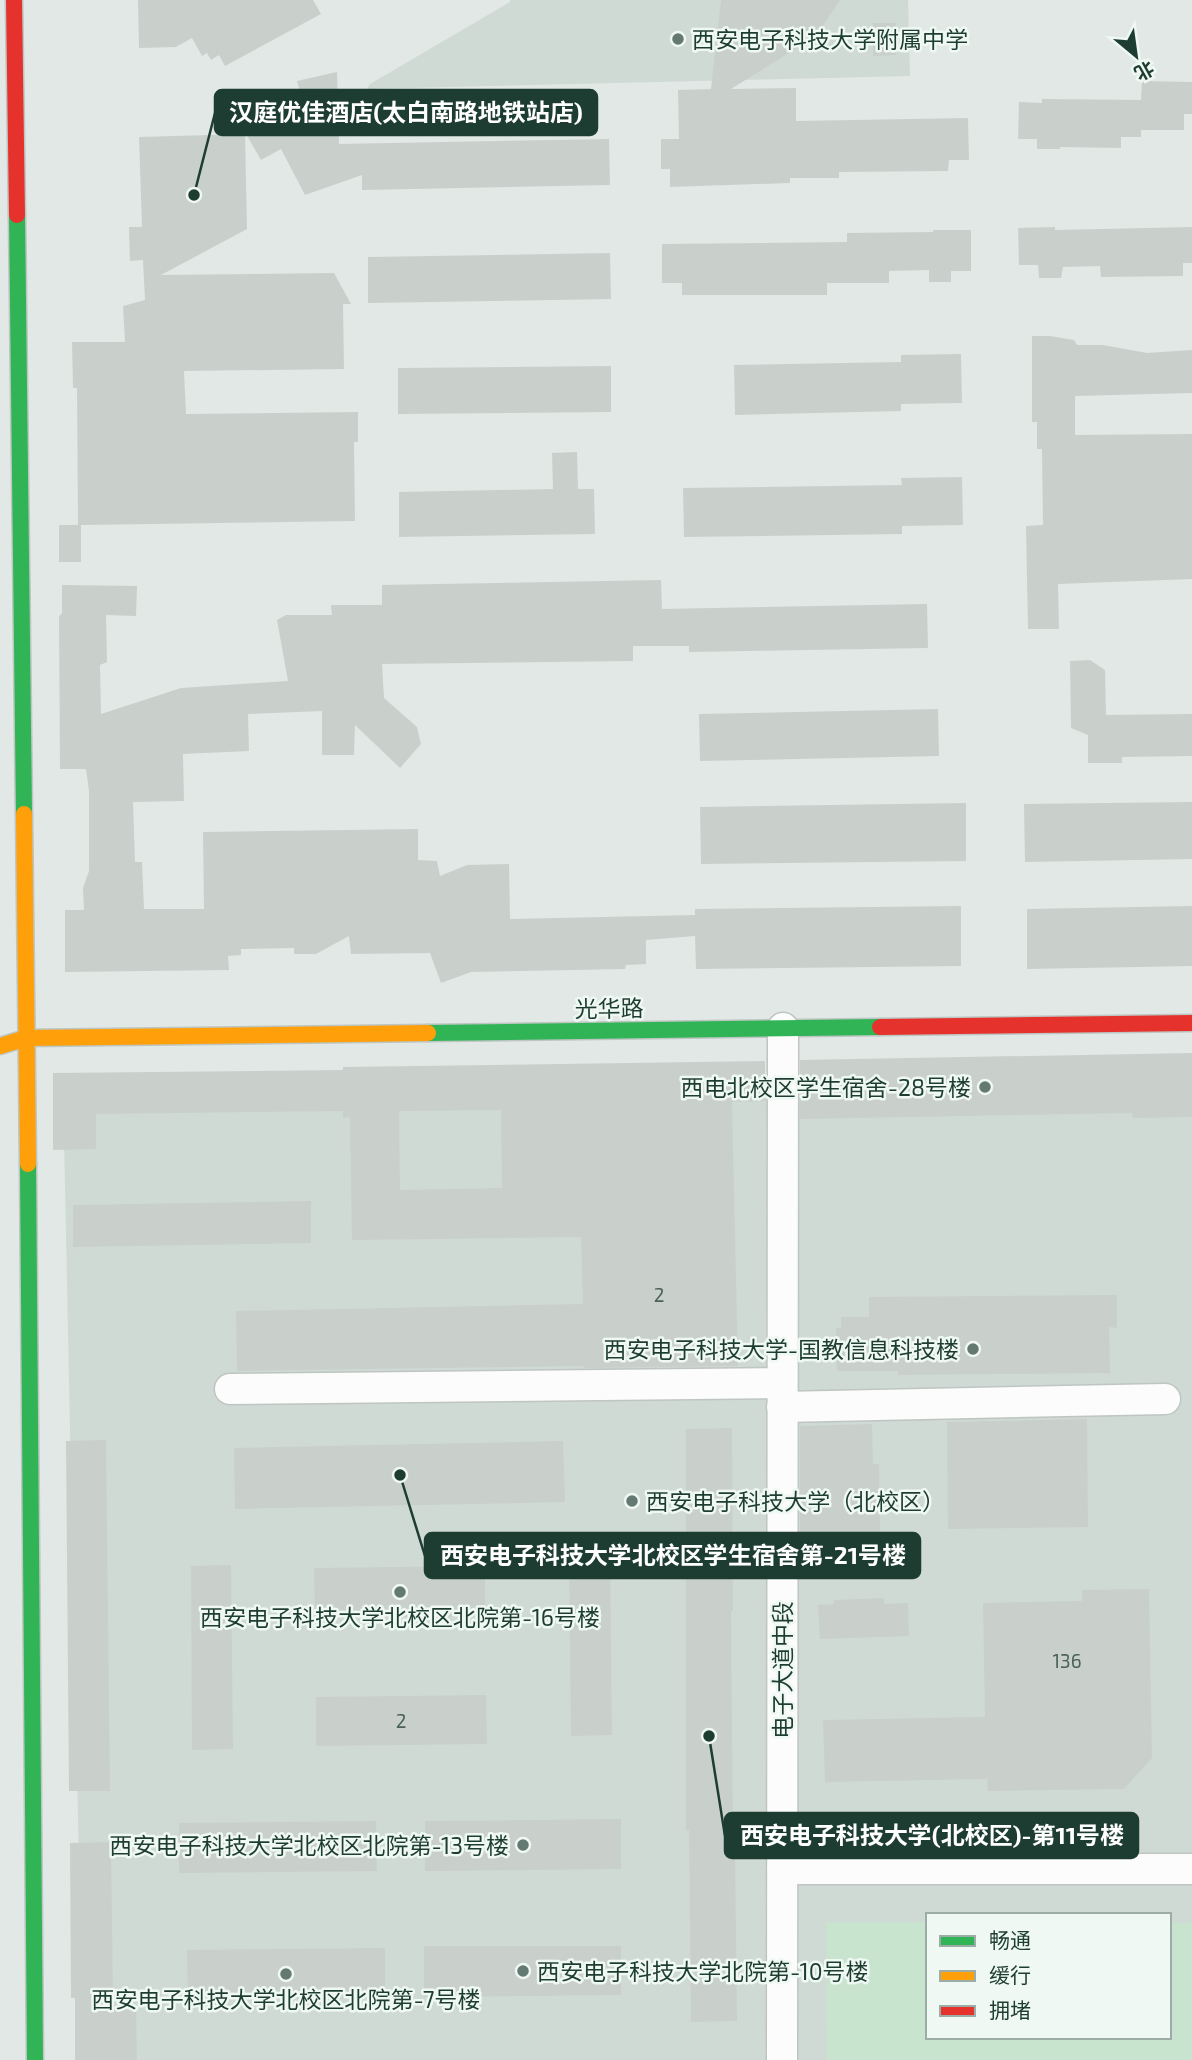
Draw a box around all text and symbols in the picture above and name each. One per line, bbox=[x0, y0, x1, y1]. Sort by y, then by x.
north arrow bbox=[1101, 21, 1171, 91]
place label: 西安电子科技大学附属中学 bbox=[692, 25, 968, 53]
marker: 西安电子科技大学附属中学 bbox=[670, 31, 686, 47]
text: 北 bbox=[1131, 57, 1158, 86]
callout: 汉庭优佳酒店(太白南路地铁站店) bbox=[215, 90, 597, 135]
text: 汉庭优佳酒店(太白南路地铁站店) bbox=[229, 97, 583, 126]
street label: 光华路 bbox=[574, 993, 644, 1023]
place label: 西电北校区学生宿舍-28号楼 bbox=[681, 1073, 971, 1101]
marker: 西电北校区学生宿舍-28号楼 bbox=[977, 1079, 993, 1095]
house number: 2 bbox=[654, 1283, 664, 1306]
place label: 西安电子科技大学-国教信息科技楼 bbox=[604, 1335, 959, 1363]
marker: 西安电子科技大学-国教信息科技楼 bbox=[965, 1341, 981, 1357]
place label: 西安电子科技大学（北校区） bbox=[646, 1487, 945, 1515]
marker: 西安电子科技大学（北校区） bbox=[624, 1493, 640, 1509]
callout: 西安电子科技大学北校区学生宿舍第-21号楼 bbox=[425, 1533, 920, 1578]
text: 西安电子科技大学北校区学生宿舍第-21号楼 bbox=[440, 1540, 906, 1569]
marker: 西安电子科技大学北校区北院第-16号楼 bbox=[392, 1584, 408, 1600]
street label: 电子大道中段 bbox=[768, 1601, 796, 1739]
place label: 西安电子科技大学北校区北院第-16号楼 bbox=[200, 1603, 600, 1631]
house number: 136 bbox=[1053, 1649, 1082, 1672]
house number: 2 bbox=[396, 1709, 406, 1732]
callout: 西安电子科技大学(北校区)-第11号楼 bbox=[725, 1813, 1138, 1858]
text: 西安电子科技大学(北校区)-第11号楼 bbox=[740, 1820, 1124, 1849]
place label: 西安电子科技大学北校区北院第-13号楼 bbox=[109, 1831, 509, 1859]
marker: 西安电子科技大学北校区北院第-13号楼 bbox=[515, 1837, 531, 1853]
legend bbox=[926, 1913, 1171, 2039]
text: 畅通 bbox=[989, 1927, 1031, 1952]
place label: 西安电子科技大学北院第-10号楼 bbox=[537, 1957, 869, 1985]
text: 缓行 bbox=[989, 1962, 1031, 1987]
marker: 西安电子科技大学北院第-10号楼 bbox=[515, 1963, 531, 1979]
marker: 西安电子科技大学北校区北院第-7号楼 bbox=[278, 1966, 294, 1982]
place label: 西安电子科技大学北校区北院第-7号楼 bbox=[91, 1985, 481, 2013]
text: 拥堵 bbox=[989, 1997, 1031, 2022]

